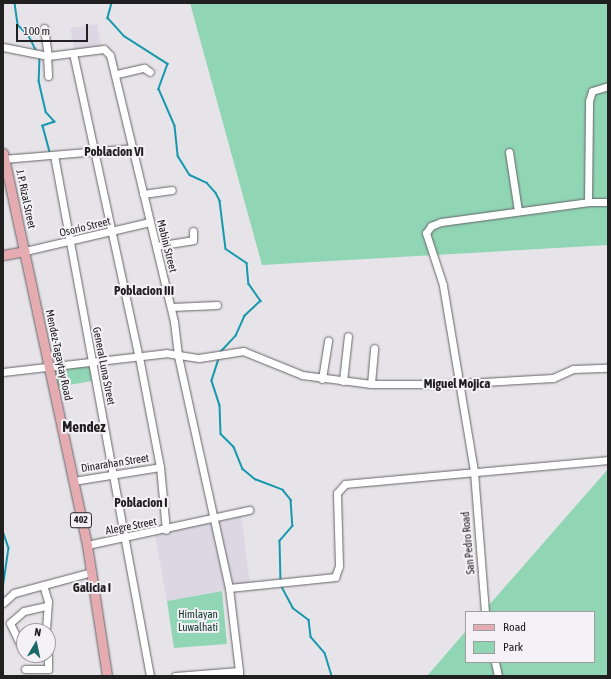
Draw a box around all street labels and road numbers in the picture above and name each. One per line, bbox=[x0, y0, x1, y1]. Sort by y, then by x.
street label: J. P. Rizal Street bbox=[13, 168, 39, 230]
street label: Osorio Street bbox=[58, 214, 112, 240]
street label: Mabini Street bbox=[154, 218, 180, 274]
street label: Mendez-Tagaytay Road bbox=[43, 308, 75, 402]
street label: General Luna Street bbox=[90, 326, 118, 406]
street label: Dinarahan Street bbox=[80, 451, 150, 475]
street label: San Pedro Road bbox=[459, 511, 477, 575]
road number: 402 bbox=[69, 512, 93, 528]
street label: Alegre Street bbox=[104, 515, 158, 537]

